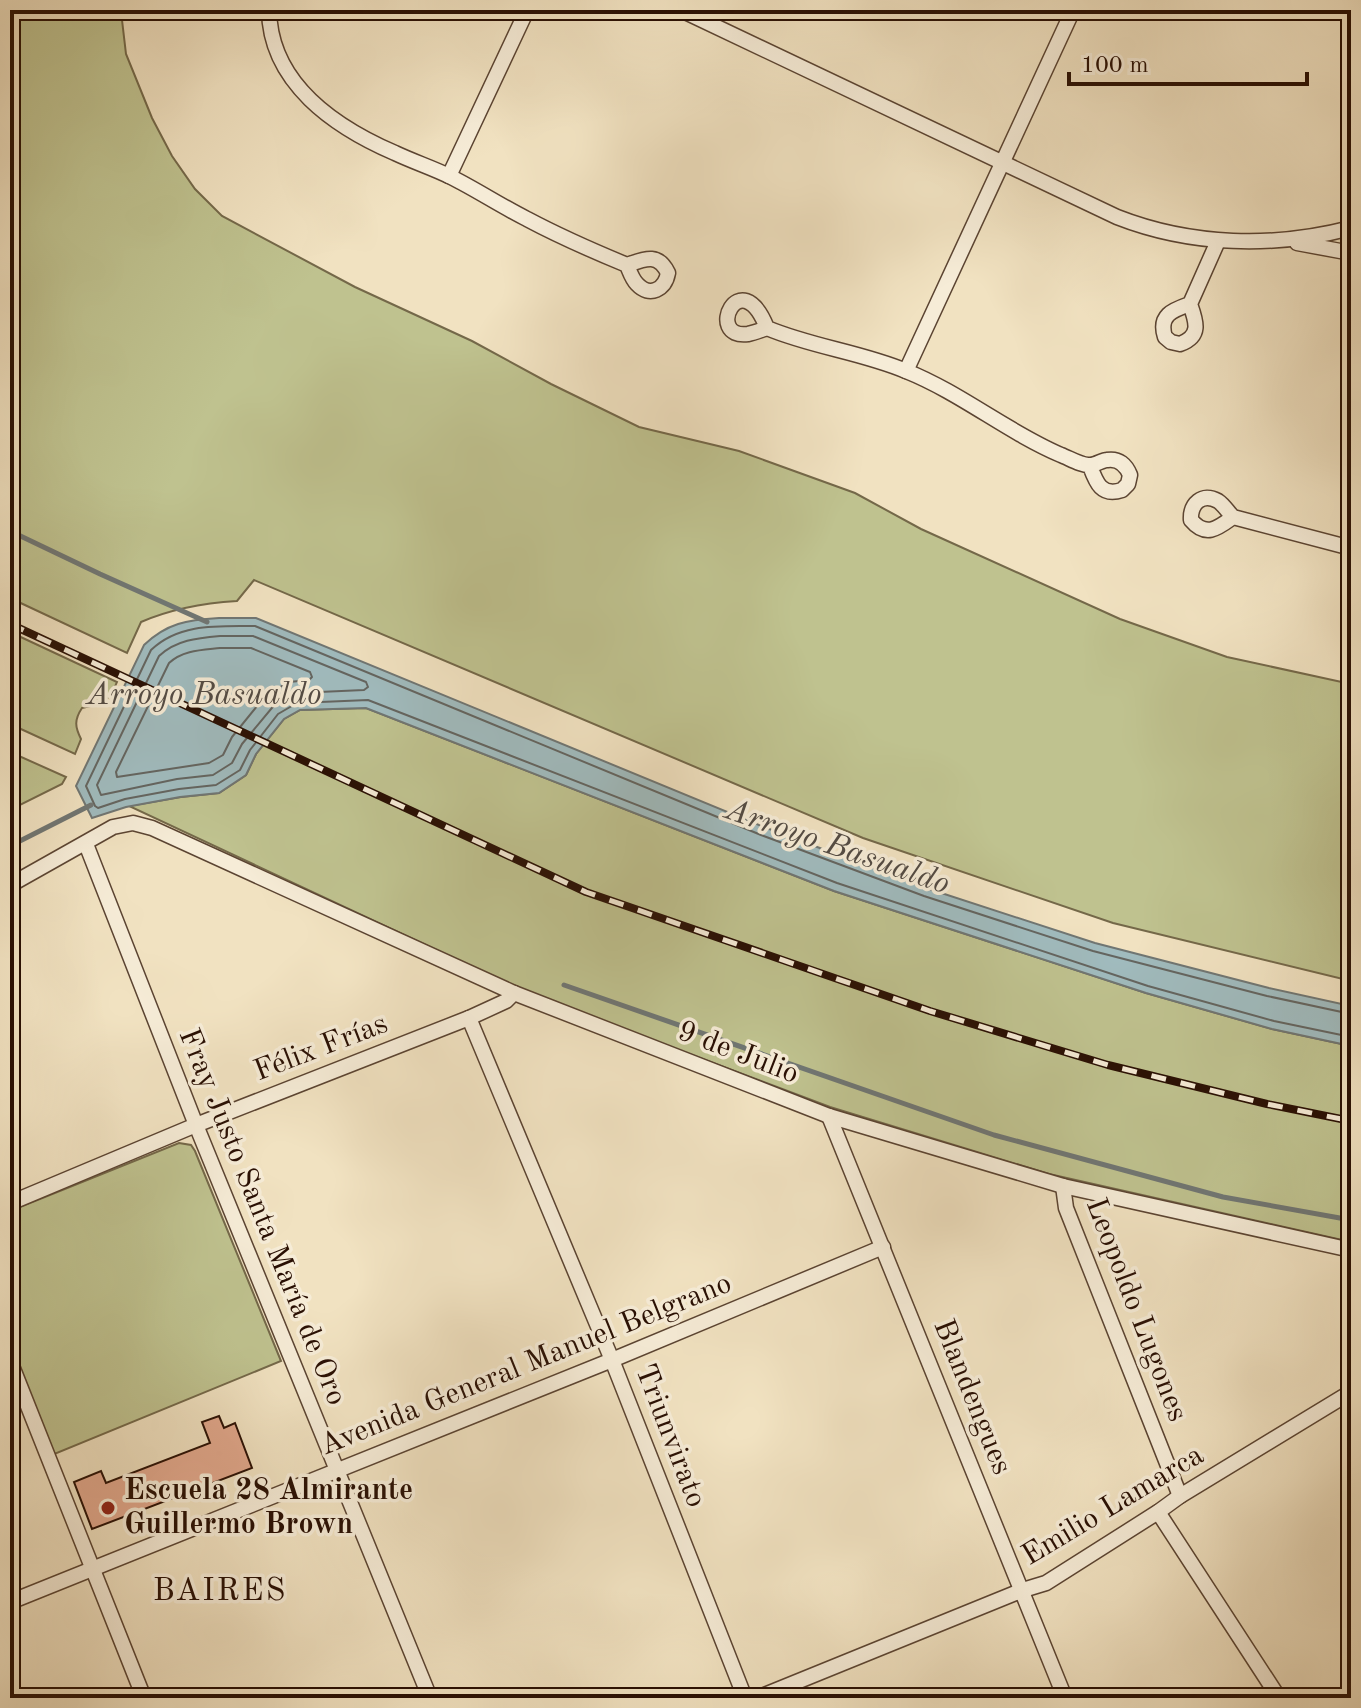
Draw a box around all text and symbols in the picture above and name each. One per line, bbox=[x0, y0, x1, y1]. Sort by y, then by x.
scale bar bbox=[1069, 36, 1307, 86]
text: 100 m bbox=[1081, 54, 1149, 78]
water label: Arroyo Basualdo bbox=[85, 680, 321, 712]
water label: Arroyo Basualdo bbox=[719, 794, 953, 901]
street label: Félix Frías bbox=[250, 1009, 392, 1087]
street label: 9 de Julio bbox=[673, 1016, 803, 1090]
street label: Fray Justo Santa María de Oro bbox=[173, 1024, 351, 1410]
street label: Leopoldo Lugones bbox=[1080, 1194, 1192, 1426]
street label: Avenida General Manuel Belgrano bbox=[316, 1269, 736, 1461]
street label: Blandengues bbox=[927, 1315, 1017, 1479]
street label: Triunvirato bbox=[629, 1360, 711, 1512]
street label: Emilio Lamarca bbox=[1017, 1440, 1209, 1572]
place label: Escuela 28 Almirante Guillermo Brown bbox=[124, 1476, 413, 1540]
marker: Escuela 28 Almirante Guillermo Brown bbox=[99, 1499, 117, 1517]
district label: BAIRES bbox=[153, 1576, 287, 1608]

